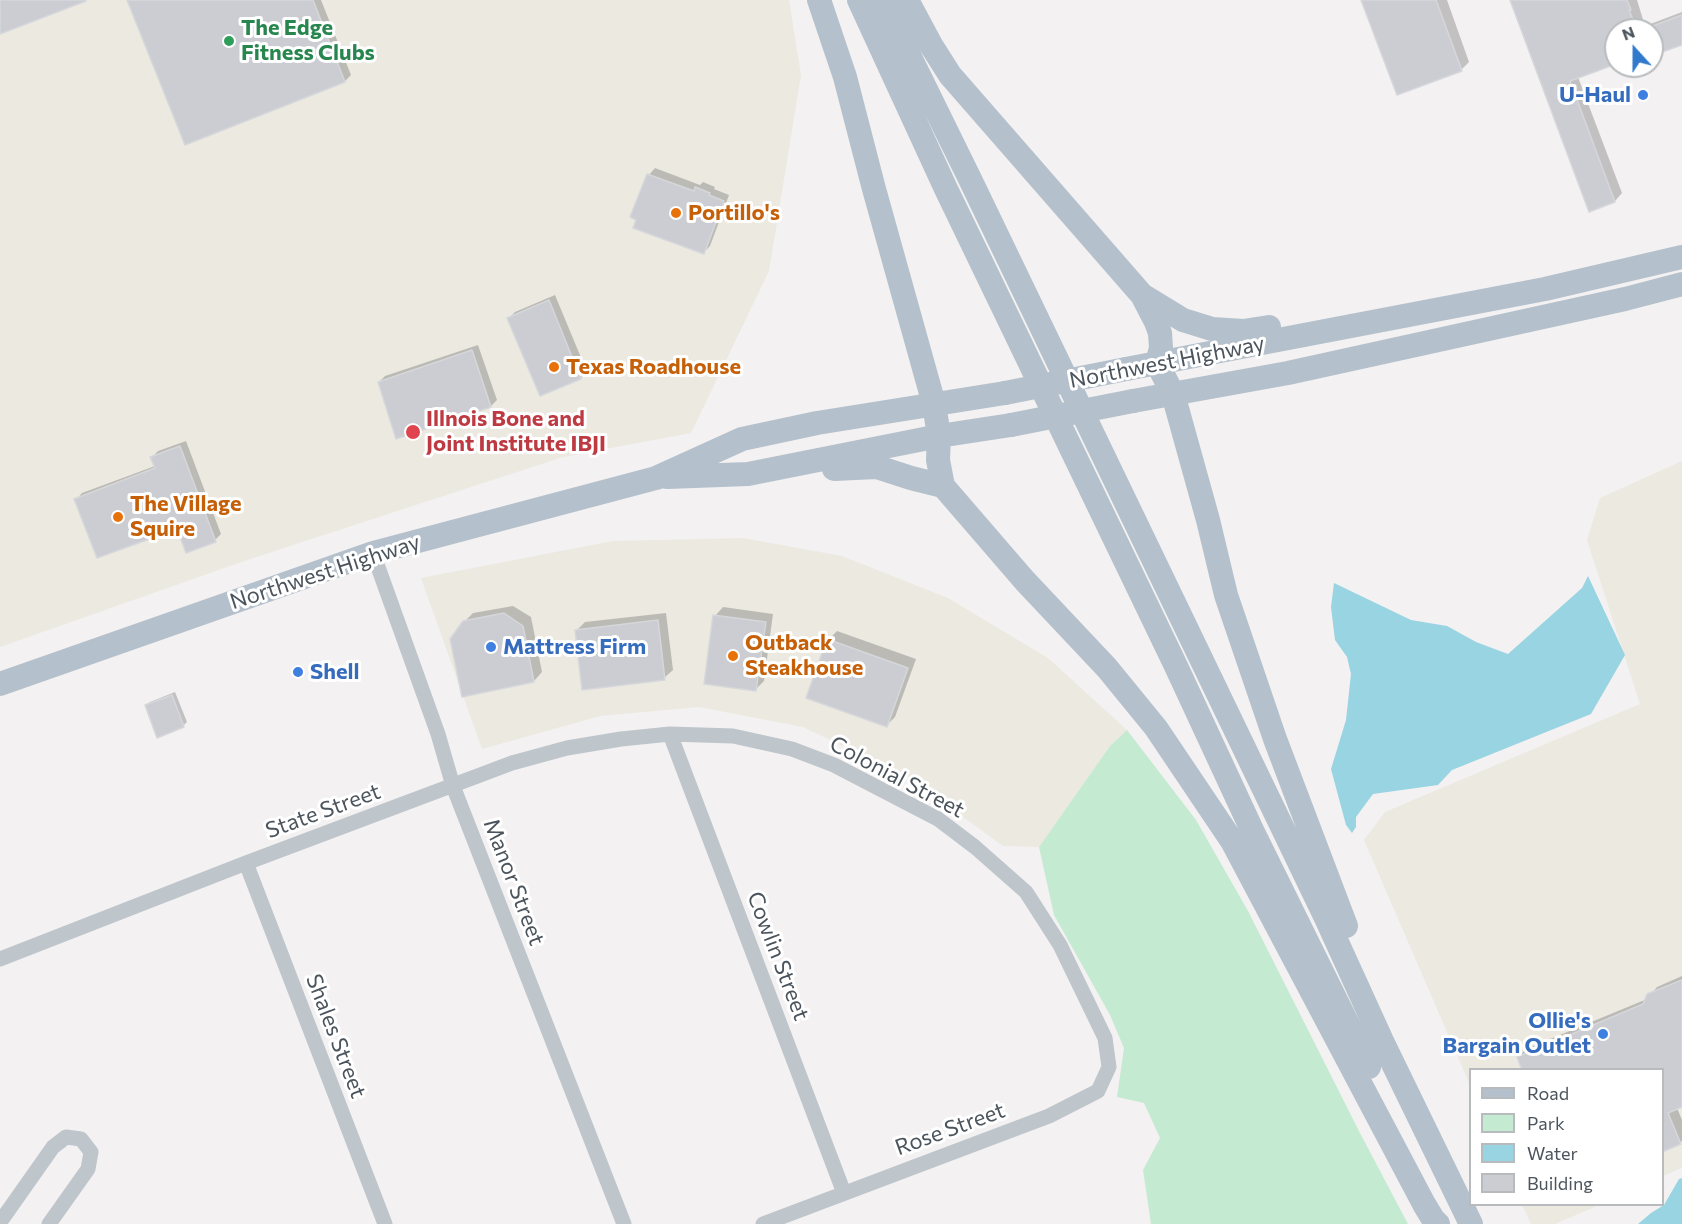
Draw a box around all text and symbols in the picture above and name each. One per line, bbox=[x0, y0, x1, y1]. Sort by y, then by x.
place label: The Edge Fitness Clubs bbox=[241, 15, 375, 66]
north arrow bbox=[1604, 18, 1664, 78]
text: N bbox=[1619, 22, 1637, 44]
marker: The Edge Fitness Clubs bbox=[222, 34, 236, 48]
place label: U-Haul bbox=[1559, 82, 1631, 108]
marker: U-Haul bbox=[1636, 88, 1650, 102]
place label: Portillo's bbox=[688, 200, 780, 226]
marker: Portillo's bbox=[669, 206, 683, 220]
street label: Northwest Highway bbox=[1067, 330, 1267, 394]
place label: Texas Roadhouse bbox=[566, 354, 741, 380]
marker: Texas Roadhouse bbox=[547, 360, 561, 374]
place label: Illnois Bone and Joint Institute IBJI bbox=[426, 406, 606, 458]
marker: Illnois Bone and Joint Institute IBJI bbox=[404, 423, 422, 441]
place label: The Village Squire bbox=[130, 491, 241, 542]
marker: The Village Squire bbox=[111, 510, 125, 524]
street label: Northwest Highway bbox=[227, 529, 423, 615]
place label: Outback Steakhouse bbox=[745, 630, 863, 682]
place label: Mattress Firm bbox=[503, 634, 646, 660]
marker: Mattress Firm bbox=[484, 640, 498, 654]
marker: Outback Steakhouse bbox=[726, 649, 740, 663]
place label: Shell bbox=[310, 659, 360, 685]
marker: Shell bbox=[291, 665, 305, 679]
street label: Colonial Street bbox=[825, 730, 969, 824]
street label: State Street bbox=[262, 778, 384, 844]
street label: Manor Street bbox=[478, 815, 550, 949]
street label: Cowlin Street bbox=[741, 888, 815, 1024]
street label: Shales Street bbox=[300, 970, 372, 1102]
place label: Ollie's Bargain Outlet bbox=[1443, 1008, 1591, 1060]
marker: Ollie's Bargain Outlet bbox=[1596, 1027, 1610, 1041]
legend bbox=[1469, 1068, 1664, 1206]
text: Road bbox=[1527, 1082, 1569, 1104]
street label: Rose Street bbox=[891, 1097, 1009, 1161]
text: Park bbox=[1527, 1112, 1565, 1134]
text: Water bbox=[1527, 1142, 1578, 1164]
text: Building bbox=[1527, 1172, 1593, 1194]

